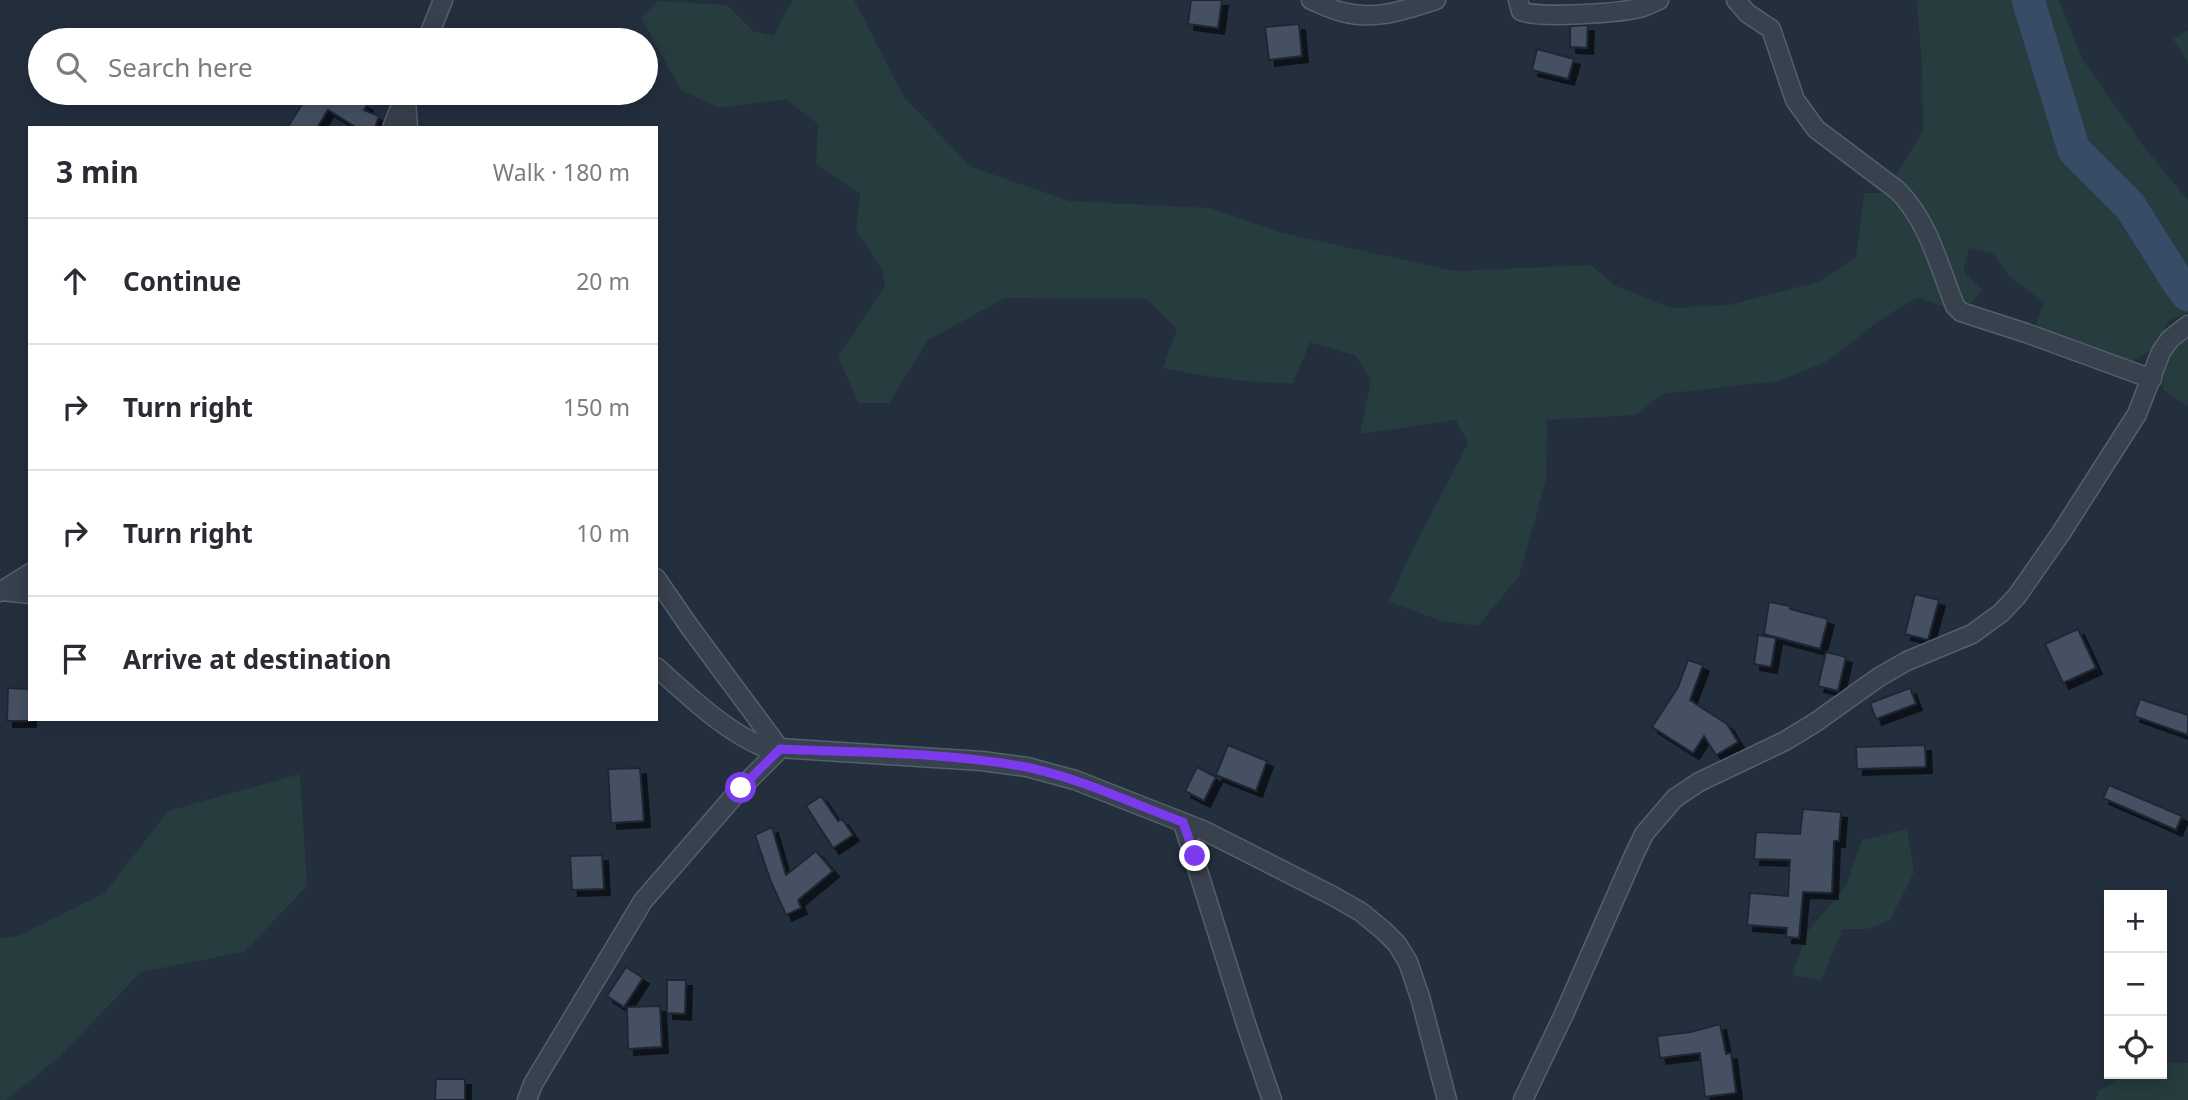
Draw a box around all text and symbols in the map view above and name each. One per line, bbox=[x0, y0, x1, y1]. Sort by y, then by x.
search box bbox=[28, 28, 658, 105]
icon: search bbox=[52, 48, 90, 86]
text: Search here bbox=[108, 49, 253, 85]
text: 3 min bbox=[56, 151, 139, 192]
text: Walk · 180 m bbox=[493, 156, 630, 188]
icon: ahead bbox=[56, 262, 94, 300]
text: Continue bbox=[123, 263, 241, 299]
text: 20 m bbox=[576, 265, 630, 297]
icon: right bbox=[56, 388, 94, 426]
text: Turn right bbox=[123, 389, 253, 425]
text: 150 m bbox=[563, 391, 630, 423]
icon: right bbox=[56, 514, 94, 552]
text: Turn right bbox=[123, 515, 253, 551]
text: 10 m bbox=[576, 517, 630, 549]
icon: arrive bbox=[56, 640, 94, 678]
text: Arrive at destination bbox=[123, 641, 392, 677]
route start bbox=[725, 772, 756, 803]
route end bbox=[1179, 840, 1210, 871]
map controls bbox=[2104, 890, 2167, 1079]
button: + bbox=[2104, 890, 2167, 953]
button: − bbox=[2104, 953, 2167, 1016]
button: locate bbox=[2104, 1016, 2167, 1079]

